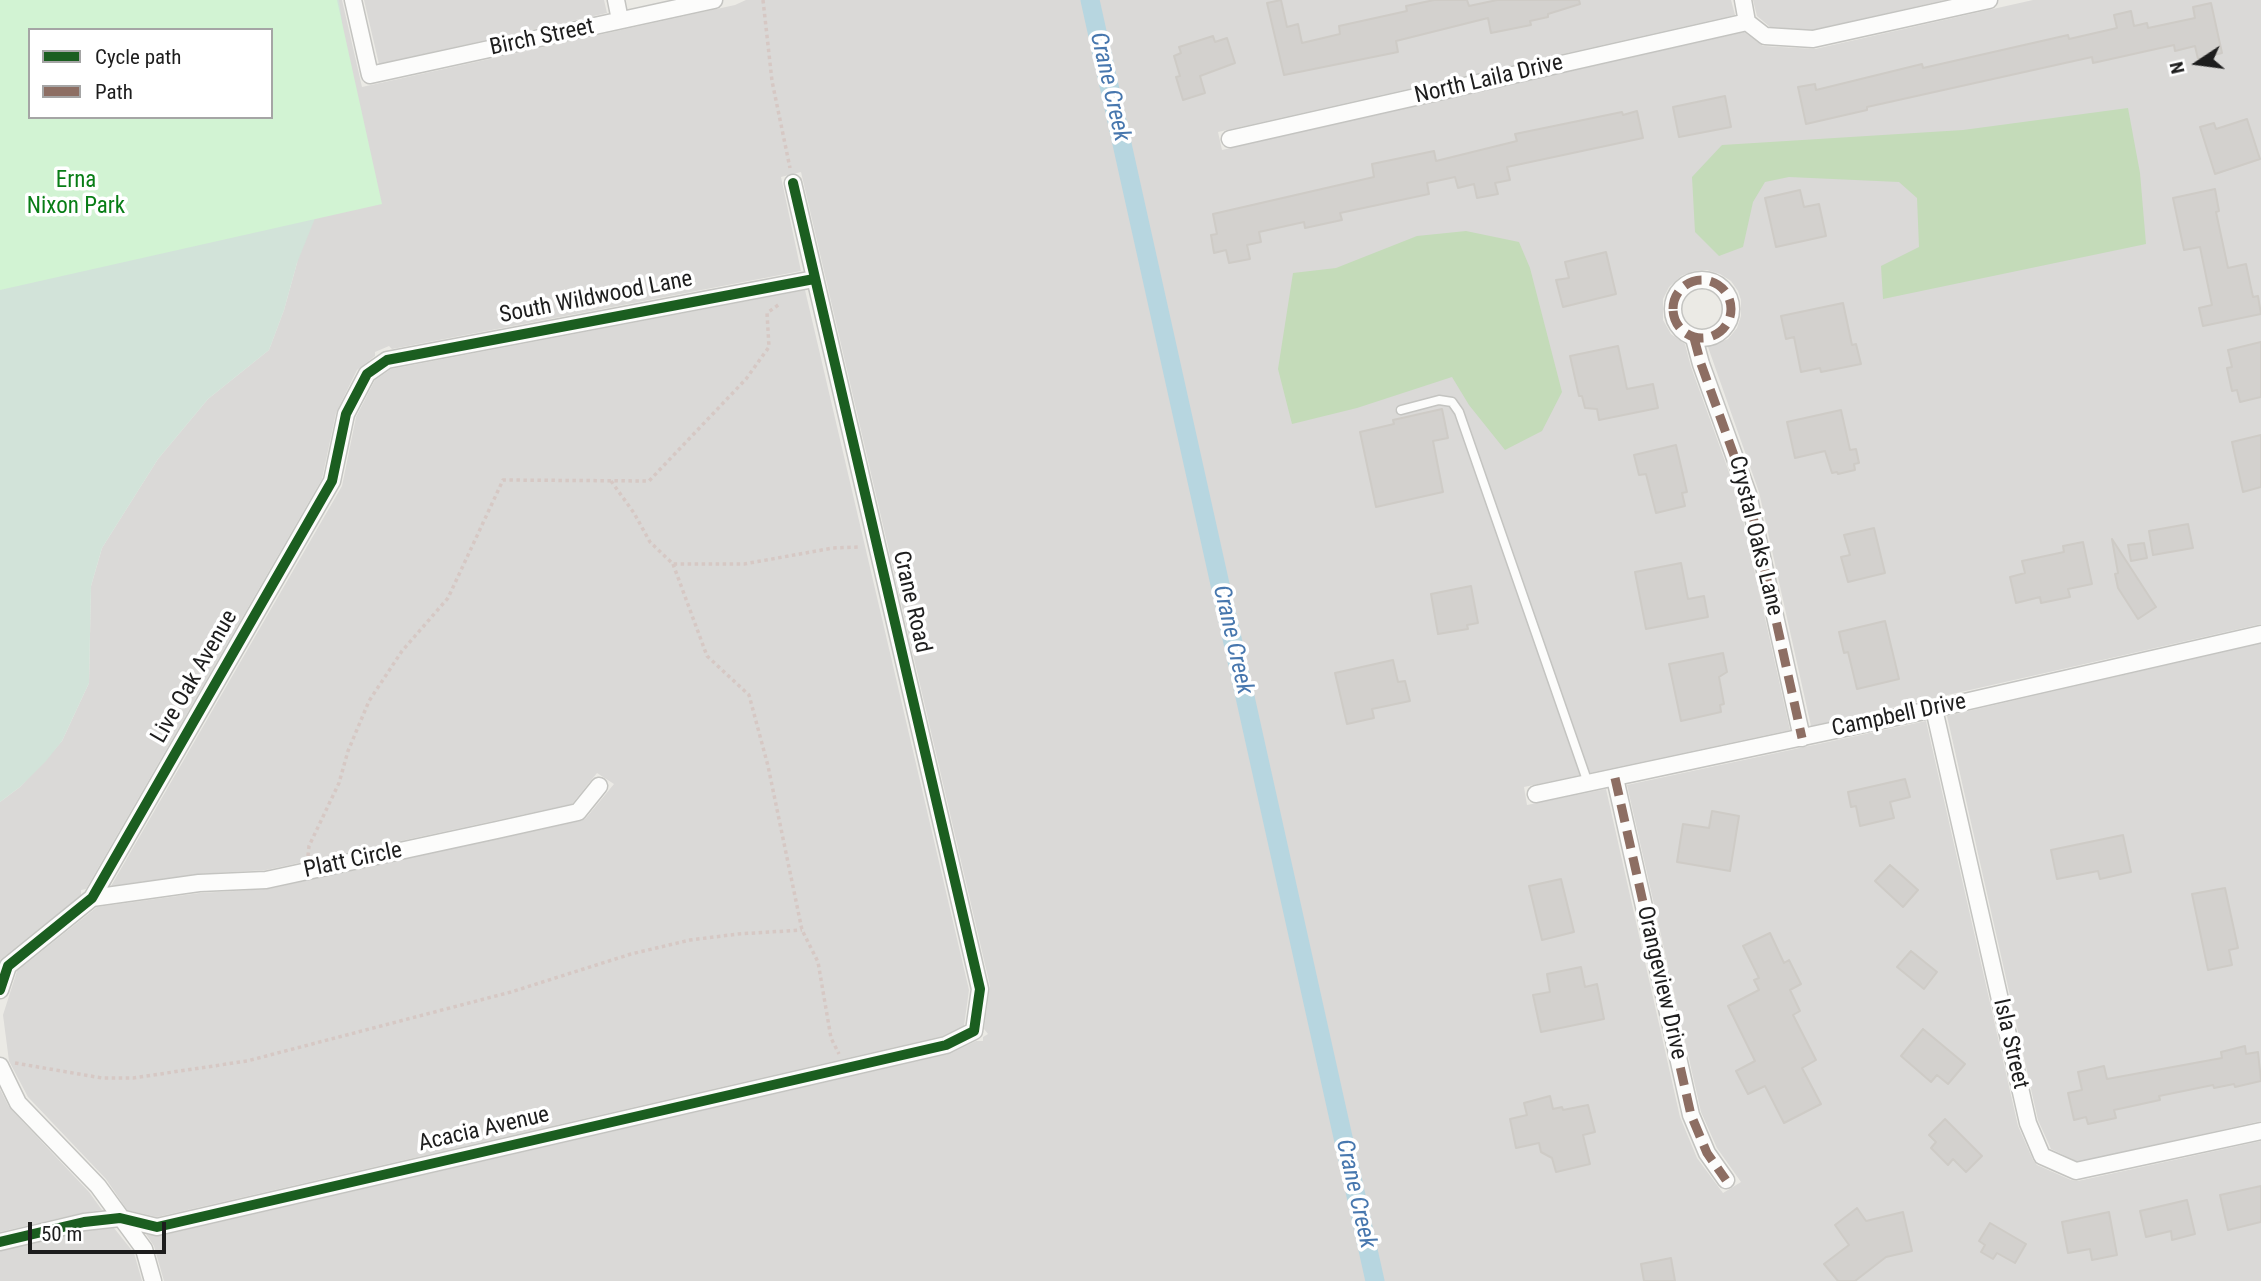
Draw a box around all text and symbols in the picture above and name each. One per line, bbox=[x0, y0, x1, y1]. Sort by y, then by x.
street label: Birch Street bbox=[488, 14, 596, 62]
legend bbox=[28, 28, 273, 119]
north arrow bbox=[2163, 28, 2233, 98]
water label: Crane Creek bbox=[1082, 30, 1136, 144]
text: Cycle path bbox=[95, 45, 181, 69]
street label: North Laila Drive bbox=[1412, 50, 1566, 110]
text: N bbox=[2165, 60, 2190, 76]
text: Path bbox=[95, 80, 133, 104]
park label: Erna Nixon Park bbox=[27, 167, 125, 221]
street label: South Wildwood Lane bbox=[497, 266, 695, 330]
street label: Crystal Oaks Lane bbox=[1722, 453, 1788, 619]
street label: Crane Road bbox=[886, 548, 936, 656]
water label: Crane Creek bbox=[1205, 583, 1259, 697]
street label: Live Oak Avenue bbox=[146, 606, 244, 748]
street label: Campbell Drive bbox=[1829, 688, 1969, 744]
street label: Platt Circle bbox=[301, 837, 405, 885]
street label: Orangeview Drive bbox=[1630, 904, 1692, 1062]
street label: Isla Street bbox=[1986, 996, 2034, 1092]
street label: Acacia Avenue bbox=[416, 1102, 552, 1158]
water label: Crane Creek bbox=[1328, 1137, 1382, 1251]
scale bar bbox=[32, 1208, 170, 1252]
text: 50 m bbox=[41, 1222, 82, 1246]

